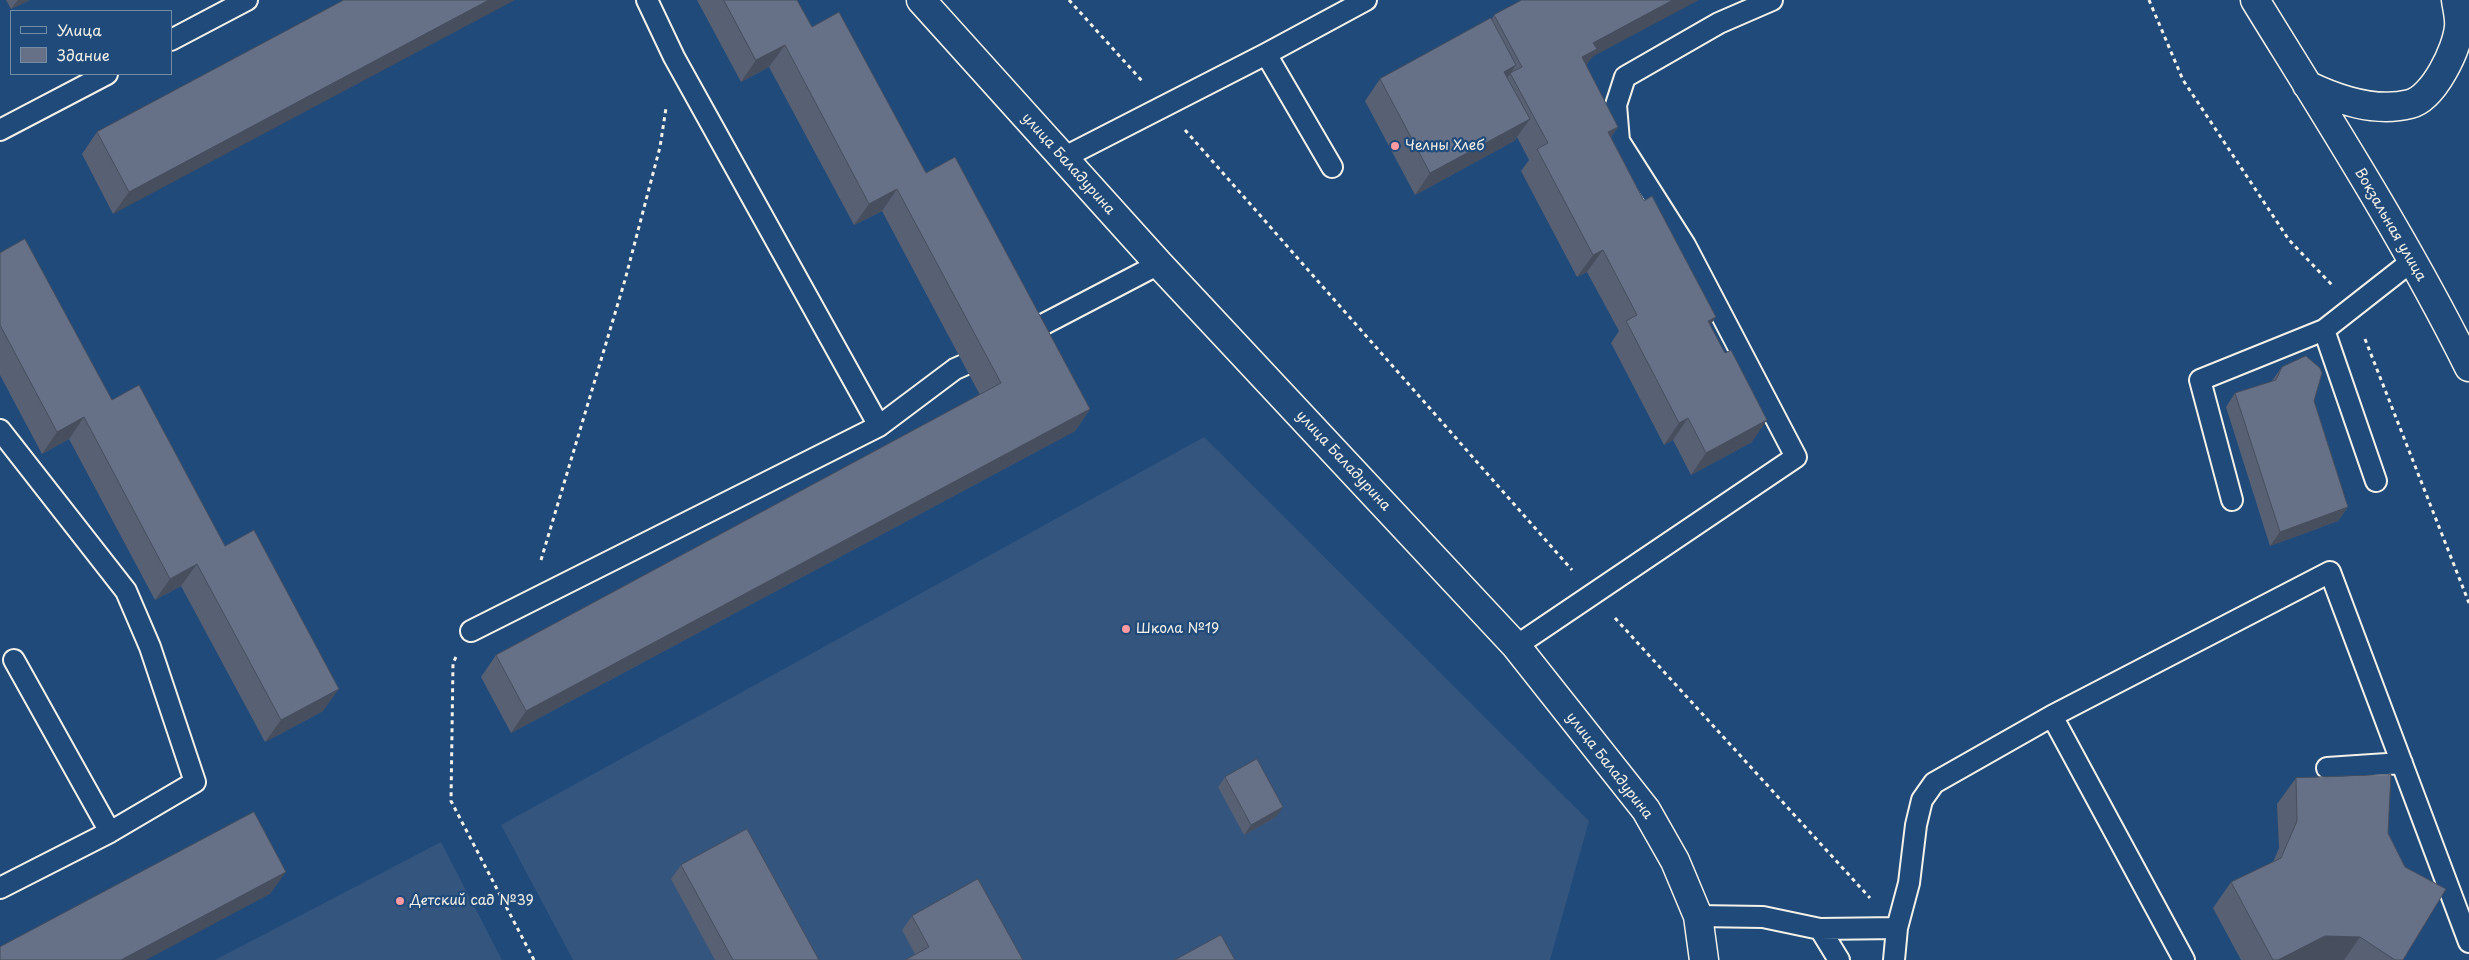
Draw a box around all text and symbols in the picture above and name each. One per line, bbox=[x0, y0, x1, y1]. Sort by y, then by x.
legend bbox=[10, 10, 172, 75]
text: Улица bbox=[57, 18, 102, 41]
text: Здание bbox=[57, 43, 110, 66]
street label: улица Баладурина bbox=[1018, 110, 1118, 218]
place label: Челны Хлеб bbox=[1405, 138, 1484, 154]
marker: Челны Хлеб bbox=[1389, 140, 1401, 152]
street label: Вокзальная улица bbox=[2351, 165, 2429, 285]
street label: улица Баладурина bbox=[1292, 407, 1394, 515]
place label: Школа №19 bbox=[1136, 621, 1219, 637]
marker: Школа №19 bbox=[1120, 623, 1132, 635]
street label: улица Баладурина bbox=[1562, 709, 1656, 823]
place label: Детский сад №39 bbox=[410, 893, 534, 909]
marker: Детский сад №39 bbox=[394, 895, 406, 907]

